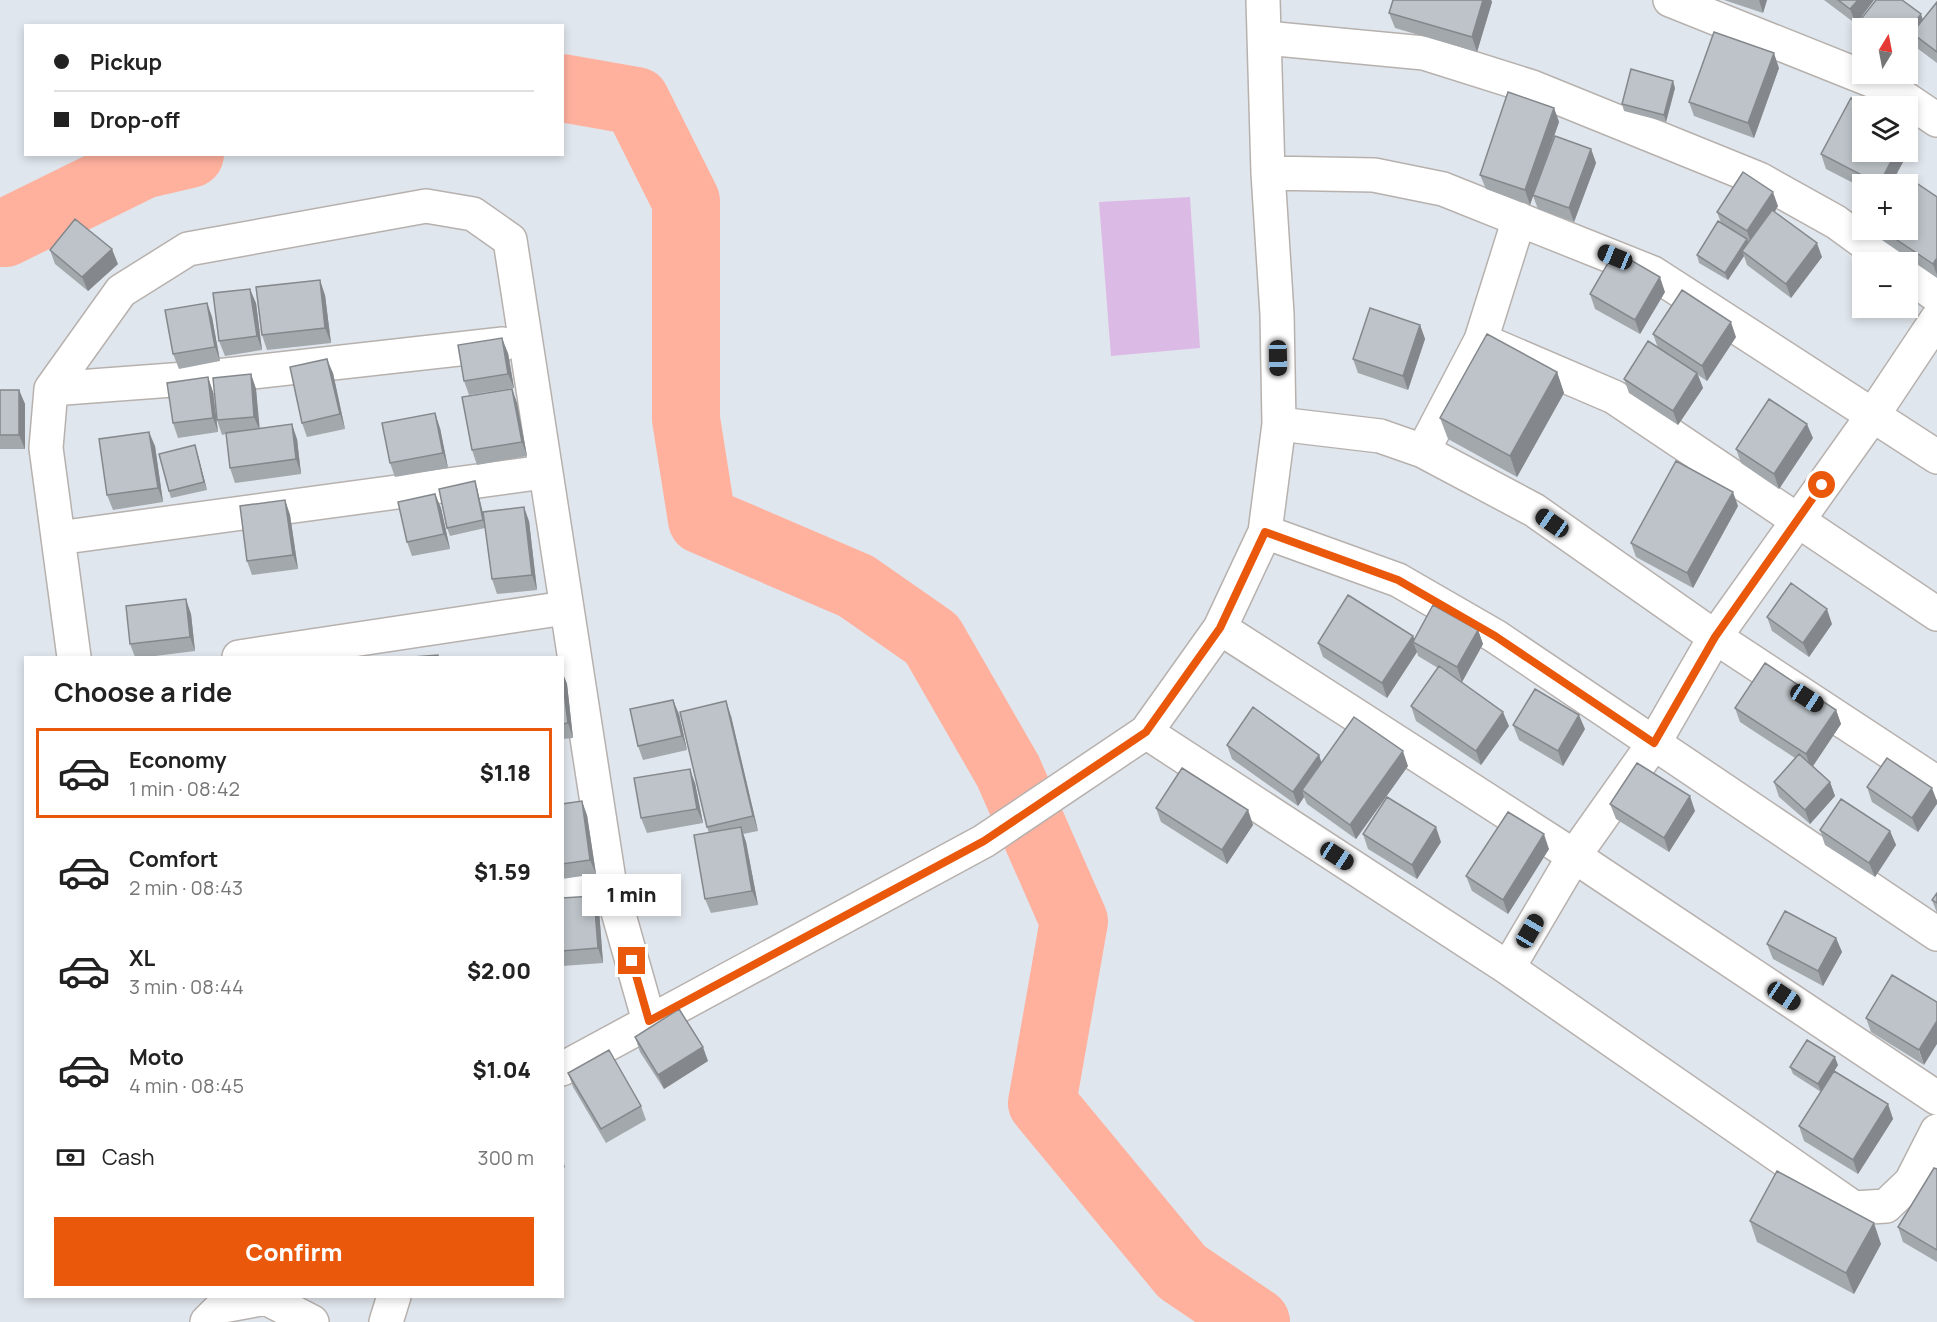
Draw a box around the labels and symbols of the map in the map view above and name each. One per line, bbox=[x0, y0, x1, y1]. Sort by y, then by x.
north arrow bbox=[1852, 18, 1918, 84]
car bbox=[1595, 242, 1635, 272]
car bbox=[1269, 340, 1287, 376]
route start bbox=[1808, 471, 1835, 498]
car bbox=[1532, 505, 1572, 541]
car bbox=[1787, 681, 1827, 715]
car bbox=[1317, 839, 1357, 873]
callout: 1 min bbox=[582, 874, 682, 916]
car bbox=[1513, 911, 1547, 951]
route end bbox=[618, 947, 645, 974]
car bbox=[1764, 978, 1804, 1014]

